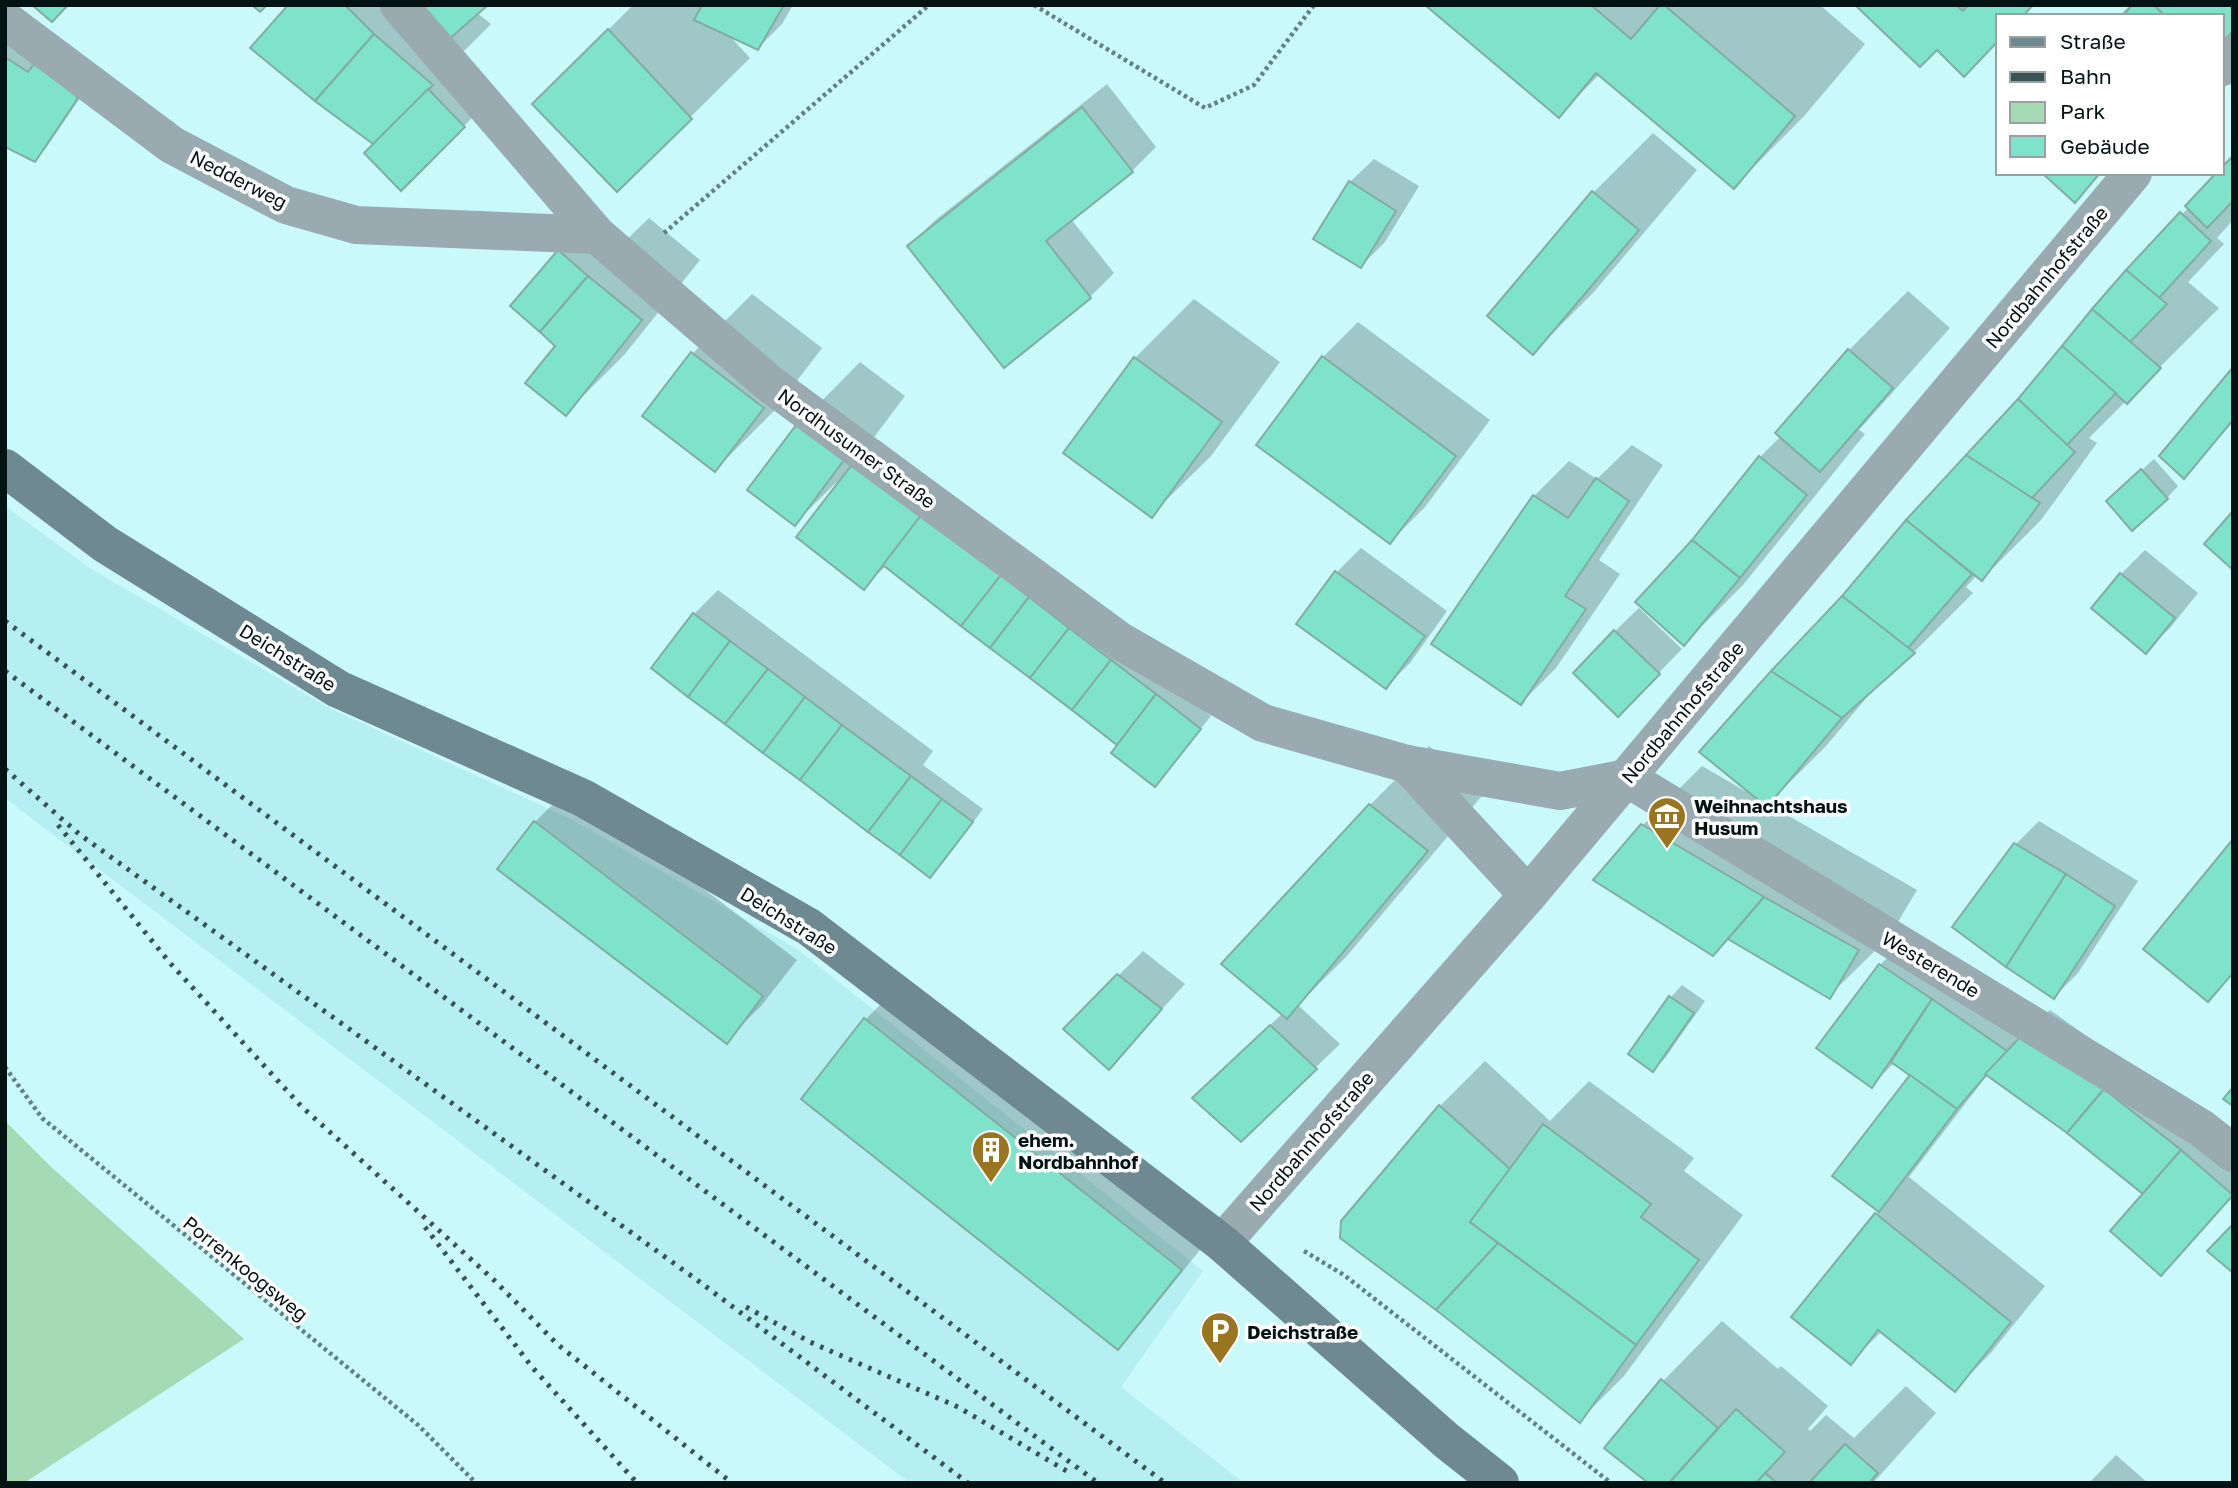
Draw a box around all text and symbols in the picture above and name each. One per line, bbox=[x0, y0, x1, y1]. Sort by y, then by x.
legend bbox=[1996, 14, 2224, 175]
text: Straße bbox=[2060, 28, 2126, 54]
text: Bahn bbox=[2060, 63, 2112, 89]
text: Park bbox=[2060, 98, 2106, 124]
text: Gebäude bbox=[2060, 133, 2150, 159]
street label: Nedderweg bbox=[187, 145, 291, 213]
street label: Nordbahnhofstraße bbox=[1980, 201, 2112, 353]
street label: Nordhusumer Straße bbox=[774, 383, 940, 513]
street label: Deichstraße bbox=[236, 618, 340, 696]
street label: Nordbahnhofstraße bbox=[1616, 636, 1748, 788]
place label: Weihnachtshaus Husum bbox=[1694, 794, 1848, 839]
museum icon: Weihnachtshaus Husum bbox=[1646, 795, 1688, 850]
street label: Deichstraße bbox=[737, 881, 841, 959]
street label: Westerende bbox=[1878, 926, 1984, 1002]
street label: Nordbahnhofstraße bbox=[1244, 1066, 1378, 1216]
place label: ehem. Nordbahnhof bbox=[1018, 1128, 1138, 1173]
building icon: ehem. Nordbahnhof bbox=[970, 1129, 1012, 1184]
street label: Porrenkoogsweg bbox=[179, 1211, 313, 1325]
parking icon: Deichstraße bbox=[1199, 1310, 1241, 1365]
place label: Deichstraße bbox=[1247, 1320, 1358, 1343]

